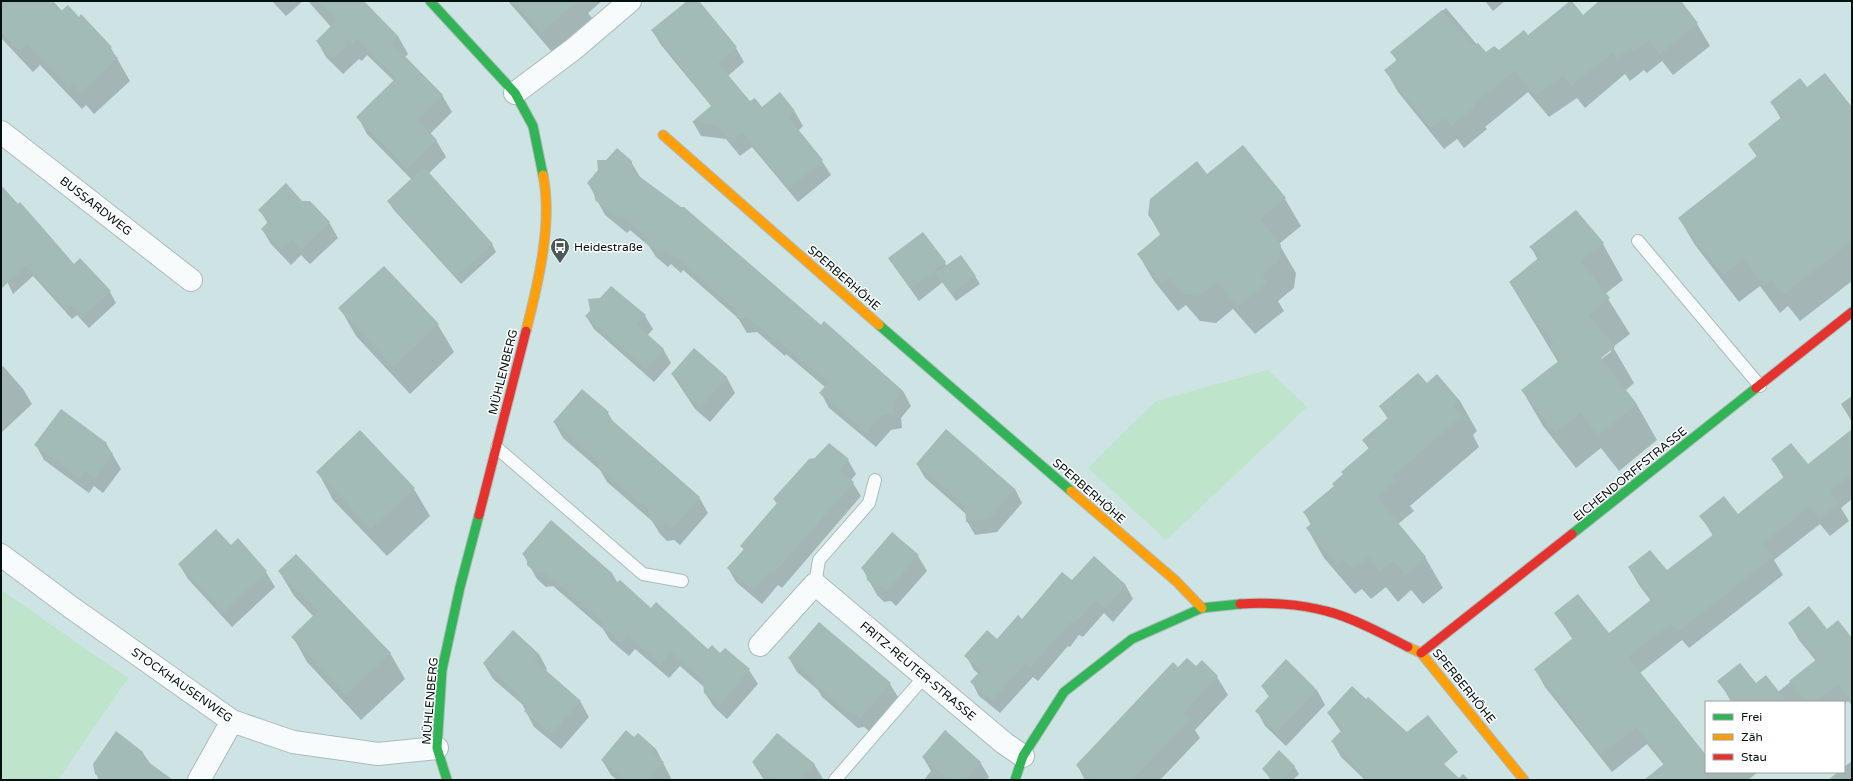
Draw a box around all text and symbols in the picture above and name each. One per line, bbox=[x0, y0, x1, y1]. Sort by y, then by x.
street label: BUSSARDWEG bbox=[57, 174, 135, 238]
bus stop icon: Heidestraße bbox=[549, 236, 571, 264]
place label: Heidestraße bbox=[574, 240, 643, 254]
street label: SPERBERHÖHE bbox=[805, 243, 883, 314]
street label: MÜHLENBERG bbox=[486, 328, 520, 416]
street label: EICHENDORFFSTRASSE bbox=[1570, 424, 1690, 524]
street label: SPERBERHÖHE bbox=[1050, 456, 1128, 527]
street label: FRITZ-REUTER-STRASSE bbox=[857, 618, 979, 724]
street label: STOCKHAUSENWEG bbox=[129, 645, 235, 725]
street label: SPERBERHÖHE bbox=[1430, 646, 1499, 726]
street label: MÜHLENBERG bbox=[419, 657, 441, 745]
legend bbox=[1705, 701, 1845, 773]
text: Frei bbox=[1741, 710, 1762, 724]
text: Zäh bbox=[1741, 730, 1763, 744]
text: Stau bbox=[1741, 750, 1767, 764]

